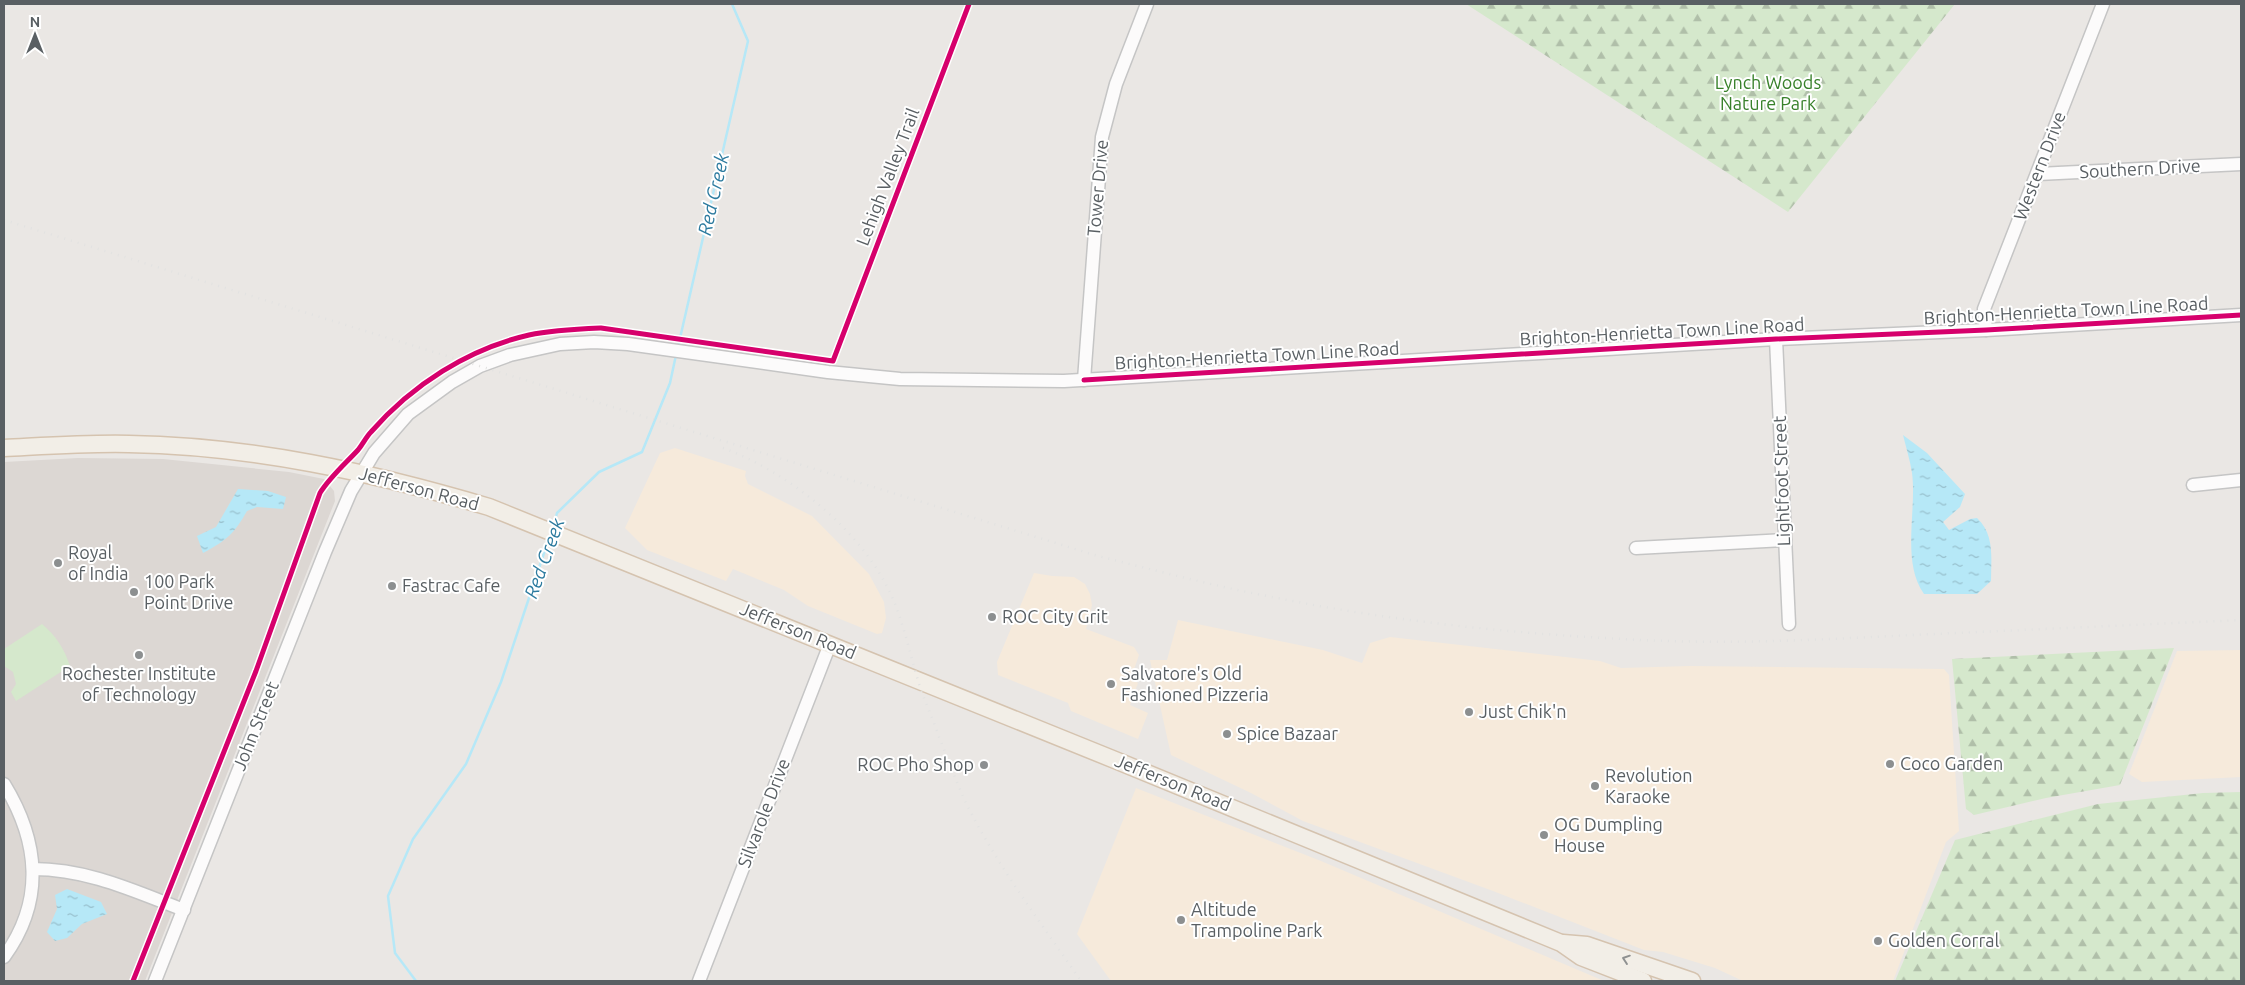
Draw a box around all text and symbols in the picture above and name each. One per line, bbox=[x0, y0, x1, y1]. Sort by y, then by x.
north arrow bbox=[10, 10, 60, 60]
text: N bbox=[30, 14, 40, 30]
park label: Lynch Woods Nature Park bbox=[1715, 72, 1821, 113]
street label: Lehigh Valley Trail bbox=[852, 105, 923, 248]
street label: Western Drive bbox=[2009, 108, 2069, 223]
street label: Tower Drive bbox=[1083, 139, 1111, 237]
water label: Red Creek bbox=[693, 150, 733, 237]
street label: Southern Drive bbox=[2079, 155, 2201, 181]
street label: Brighton-Henrietta Town Line Road bbox=[1923, 293, 2209, 327]
street label: Brighton-Henrietta Town Line Road bbox=[1519, 314, 1805, 348]
street label: Brighton-Henrietta Town Line Road bbox=[1114, 338, 1400, 372]
street label: Lightfoot Street bbox=[1769, 415, 1793, 547]
street label: Jefferson Road bbox=[357, 462, 481, 514]
water label: Red Creek bbox=[519, 515, 569, 601]
place label: Royal of India bbox=[68, 542, 129, 583]
marker: Royal of India bbox=[52, 557, 64, 569]
place label: 100 Park Point Drive bbox=[144, 571, 234, 612]
place label: Fastrac Cafe bbox=[402, 575, 501, 595]
marker: Fastrac Cafe bbox=[386, 580, 398, 592]
marker: 100 Park Point Drive bbox=[128, 586, 140, 598]
street label: Jefferson Road bbox=[737, 598, 859, 662]
place label: ROC City Grit bbox=[1002, 606, 1108, 626]
marker: ROC City Grit bbox=[986, 611, 998, 623]
marker: Rochester Institute of Technology bbox=[133, 649, 145, 661]
place label: Rochester Institute of Technology bbox=[62, 663, 216, 704]
place label: Salvatore's Old Fashioned Pizzeria bbox=[1121, 663, 1269, 704]
street label: John Street bbox=[228, 678, 282, 773]
marker: Salvatore's Old Fashioned Pizzeria bbox=[1105, 678, 1117, 690]
place label: Just Chik'n bbox=[1479, 701, 1567, 721]
marker: Just Chik'n bbox=[1463, 706, 1475, 718]
place label: Spice Bazaar bbox=[1237, 723, 1338, 743]
marker: Spice Bazaar bbox=[1221, 728, 1233, 740]
street label: Jefferson Road bbox=[1112, 750, 1234, 814]
place label: Coco Garden bbox=[1900, 753, 2003, 773]
place label: ROC Pho Shop bbox=[857, 754, 974, 774]
street label: Silvarole Drive bbox=[733, 755, 793, 870]
marker: Coco Garden bbox=[1884, 758, 1896, 770]
marker: ROC Pho Shop bbox=[978, 759, 990, 771]
place label: Revolution Karaoke bbox=[1605, 765, 1693, 806]
marker: Revolution Karaoke bbox=[1589, 780, 1601, 792]
place label: OG Dumpling House bbox=[1554, 814, 1663, 855]
marker: OG Dumpling House bbox=[1538, 829, 1550, 841]
place label: Altitude Trampoline Park bbox=[1191, 899, 1322, 940]
marker: Altitude Trampoline Park bbox=[1175, 914, 1187, 926]
place label: Golden Corral bbox=[1888, 930, 1999, 950]
marker: Golden Corral bbox=[1872, 935, 1884, 947]
one-way arrow bbox=[1623, 955, 1631, 965]

